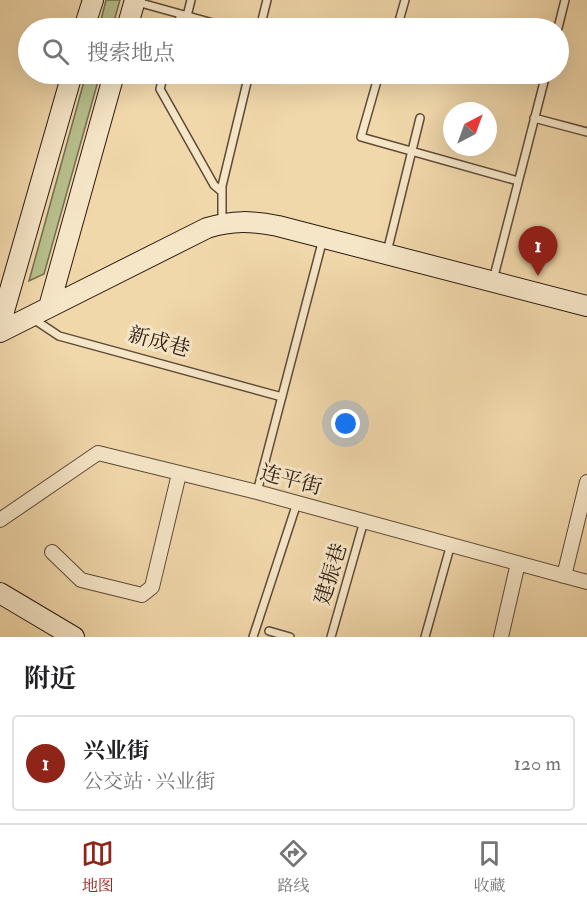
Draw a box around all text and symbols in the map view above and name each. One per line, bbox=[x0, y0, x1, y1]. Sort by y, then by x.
search box bbox=[18, 18, 569, 84]
icon: search bbox=[39, 35, 72, 68]
text: 搜索地点 bbox=[87, 39, 175, 67]
north arrow bbox=[443, 102, 497, 156]
pin: 1 bbox=[518, 226, 558, 276]
street label: 新成巷 bbox=[125, 321, 193, 363]
your location bbox=[331, 409, 360, 438]
street label: 连平街 bbox=[257, 459, 325, 501]
street label: 建振巷 bbox=[309, 540, 353, 608]
text: 附近 bbox=[24, 663, 76, 695]
text: 兴业街 bbox=[83, 737, 149, 765]
text: 1 bbox=[42, 751, 49, 776]
text: 120 m bbox=[514, 751, 561, 776]
text: 公交站 · 兴业街 bbox=[83, 769, 215, 794]
tab: 地图 bbox=[81, 837, 114, 896]
tab: 路线 bbox=[277, 837, 310, 896]
tab: 收藏 bbox=[473, 837, 506, 896]

